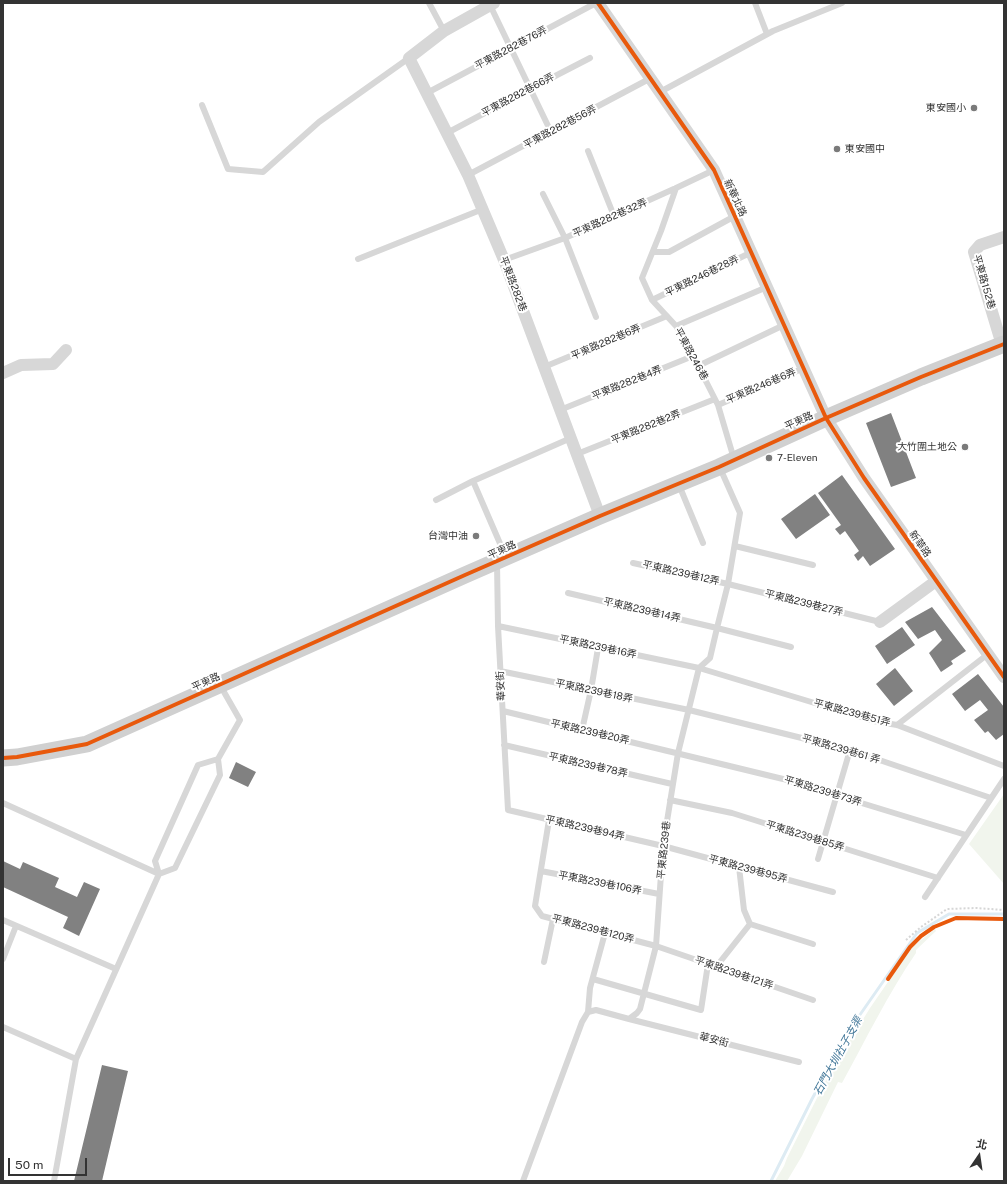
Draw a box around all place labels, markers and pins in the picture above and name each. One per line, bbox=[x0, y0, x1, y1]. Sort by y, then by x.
place label: 東安國小 bbox=[926, 102, 966, 114]
marker: 東安國小 bbox=[969, 103, 979, 113]
place label: 東安國中 bbox=[845, 143, 885, 155]
marker: 東安國中 bbox=[832, 144, 842, 154]
place label: 大竹圍土地公 bbox=[897, 441, 957, 453]
marker: 大竹圍土地公 bbox=[960, 442, 970, 452]
place label: 7-Eleven bbox=[777, 452, 818, 464]
marker: 7-Eleven bbox=[764, 453, 774, 463]
place label: 台灣中油 bbox=[428, 530, 468, 542]
marker: 台灣中油 bbox=[471, 531, 481, 541]

